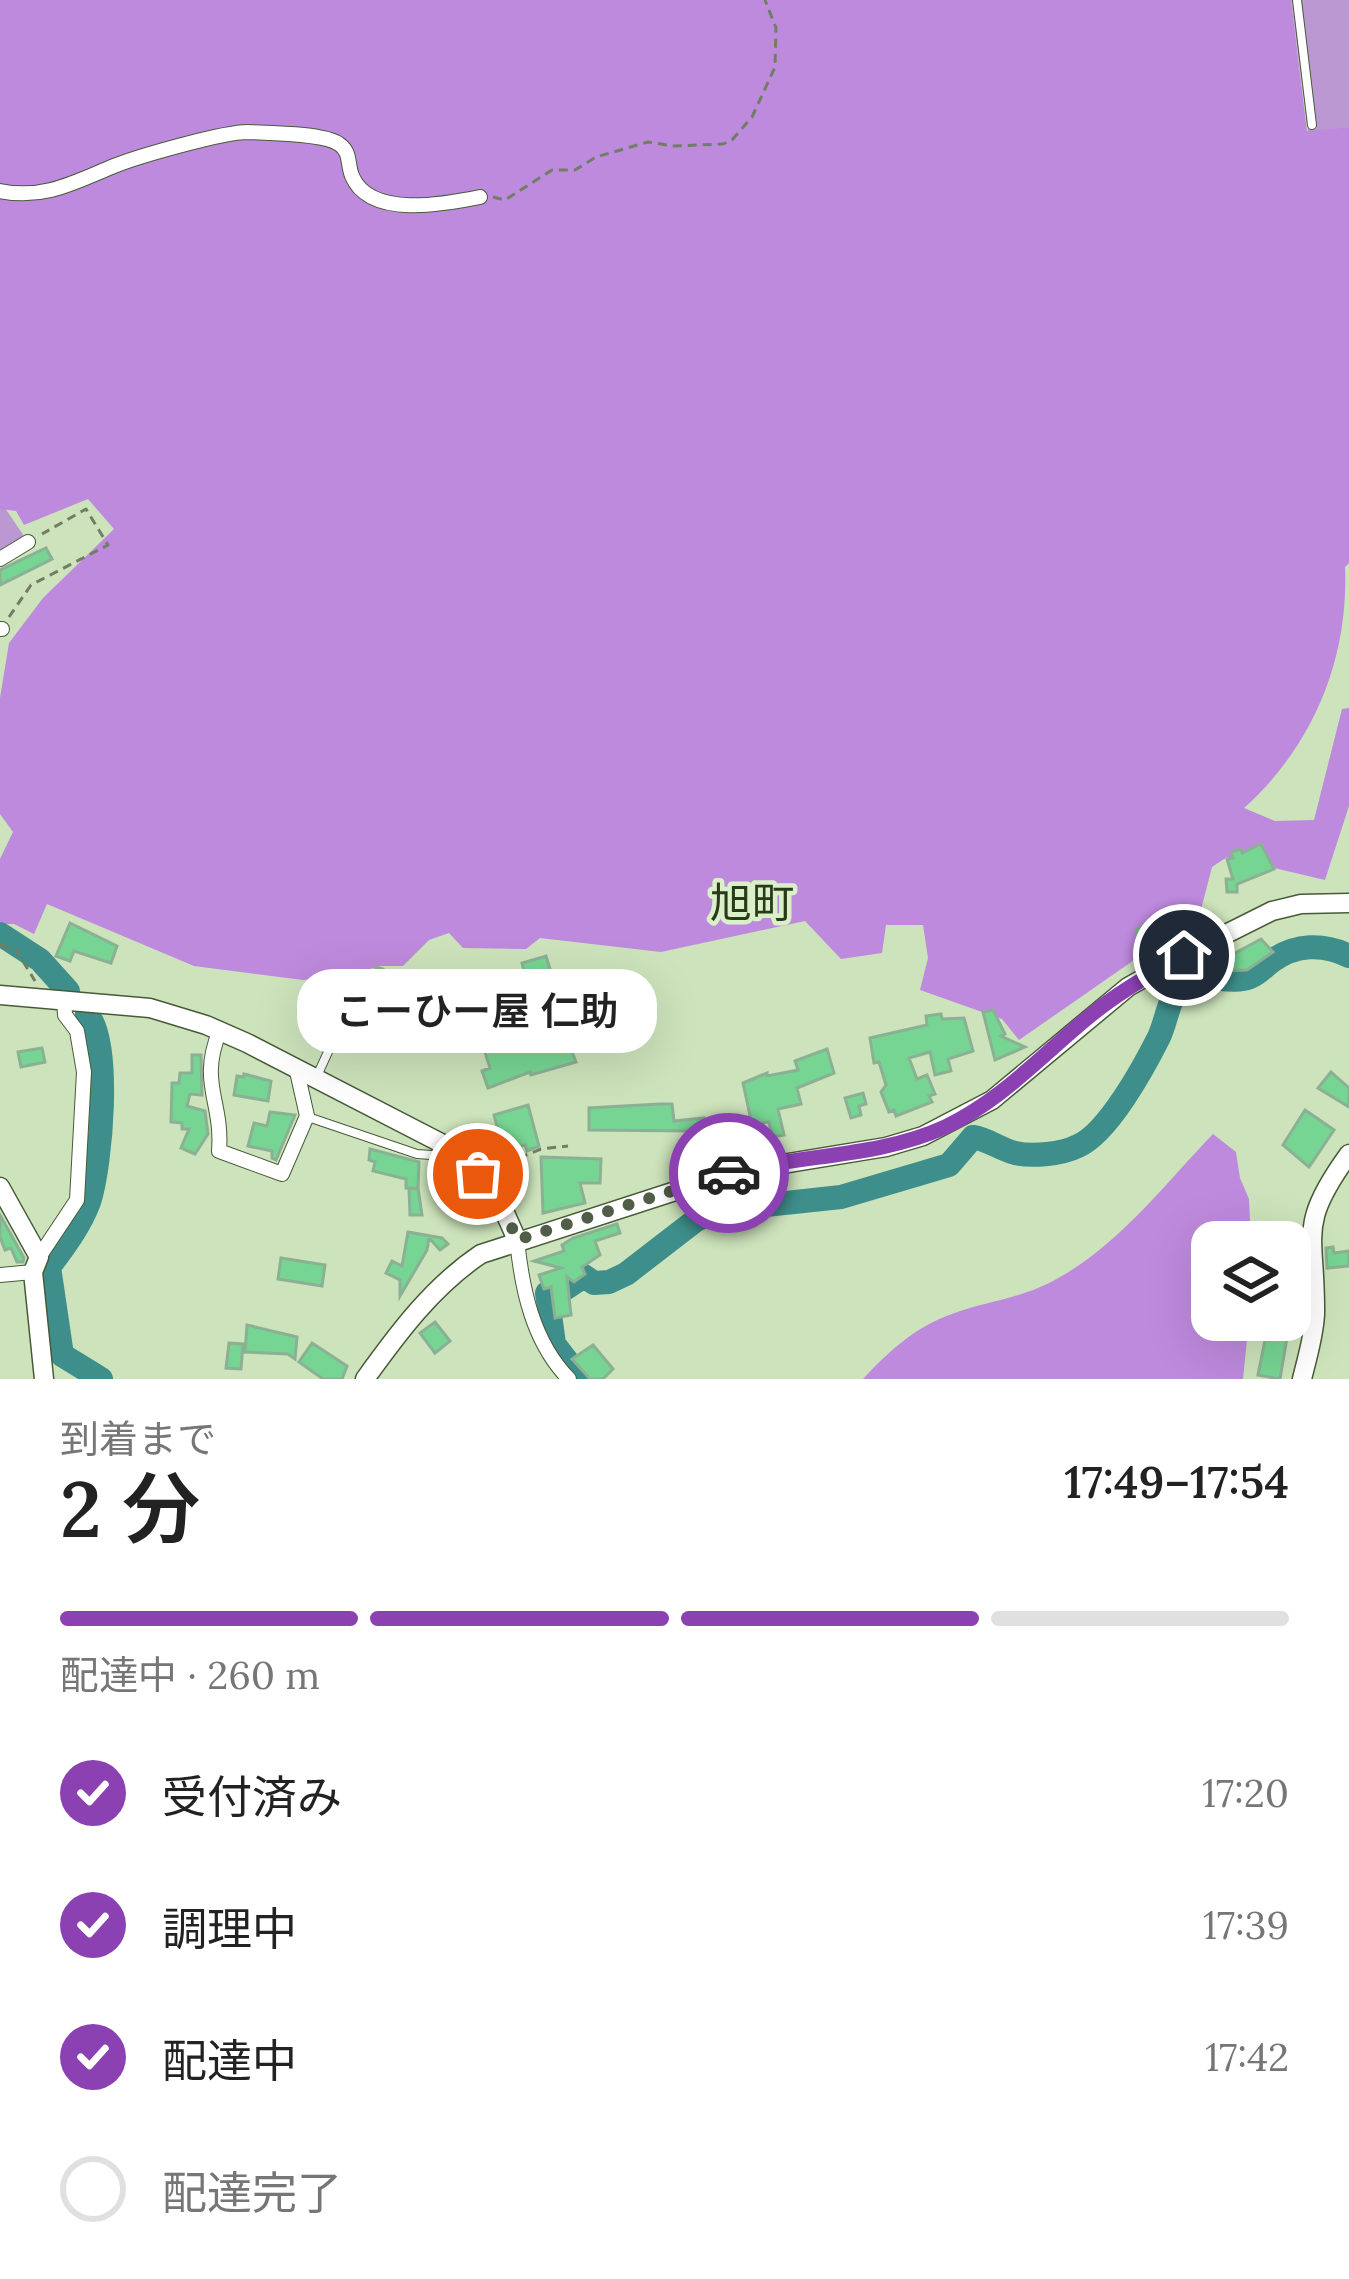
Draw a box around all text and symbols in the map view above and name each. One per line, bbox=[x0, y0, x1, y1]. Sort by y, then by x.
district label: 旭町 bbox=[710, 876, 794, 930]
pin bbox=[1133, 904, 1235, 1006]
icon: home bbox=[1151, 922, 1217, 988]
callout: こーひー屋 仁助 bbox=[298, 970, 658, 1054]
text: こーひー屋 仁助 bbox=[335, 986, 619, 1036]
courier bbox=[669, 1113, 789, 1233]
pin bbox=[427, 1123, 529, 1225]
icon: car bbox=[696, 1140, 762, 1206]
icon: bag bbox=[445, 1141, 511, 1207]
map controls bbox=[1191, 1221, 1311, 1341]
button: layers bbox=[1191, 1221, 1311, 1341]
text: 到着まで bbox=[60, 1414, 216, 1464]
text: 17:49–17:54 bbox=[1064, 1453, 1289, 1510]
text: 2 分 bbox=[60, 1459, 200, 1558]
text: 配達中 · 260 m bbox=[60, 1650, 320, 1700]
icon: check bbox=[60, 1760, 126, 1826]
text: 受付済み bbox=[162, 1768, 342, 1825]
text: 17:20 bbox=[1202, 1768, 1289, 1818]
icon: check bbox=[60, 1892, 126, 1958]
text: 調理中 bbox=[162, 1900, 297, 1957]
text: 17:39 bbox=[1203, 1900, 1289, 1950]
icon: check bbox=[60, 2024, 126, 2090]
text: 配達中 bbox=[162, 2032, 297, 2089]
text: 17:42 bbox=[1205, 2032, 1289, 2082]
text: 配達完了 bbox=[162, 2164, 342, 2221]

